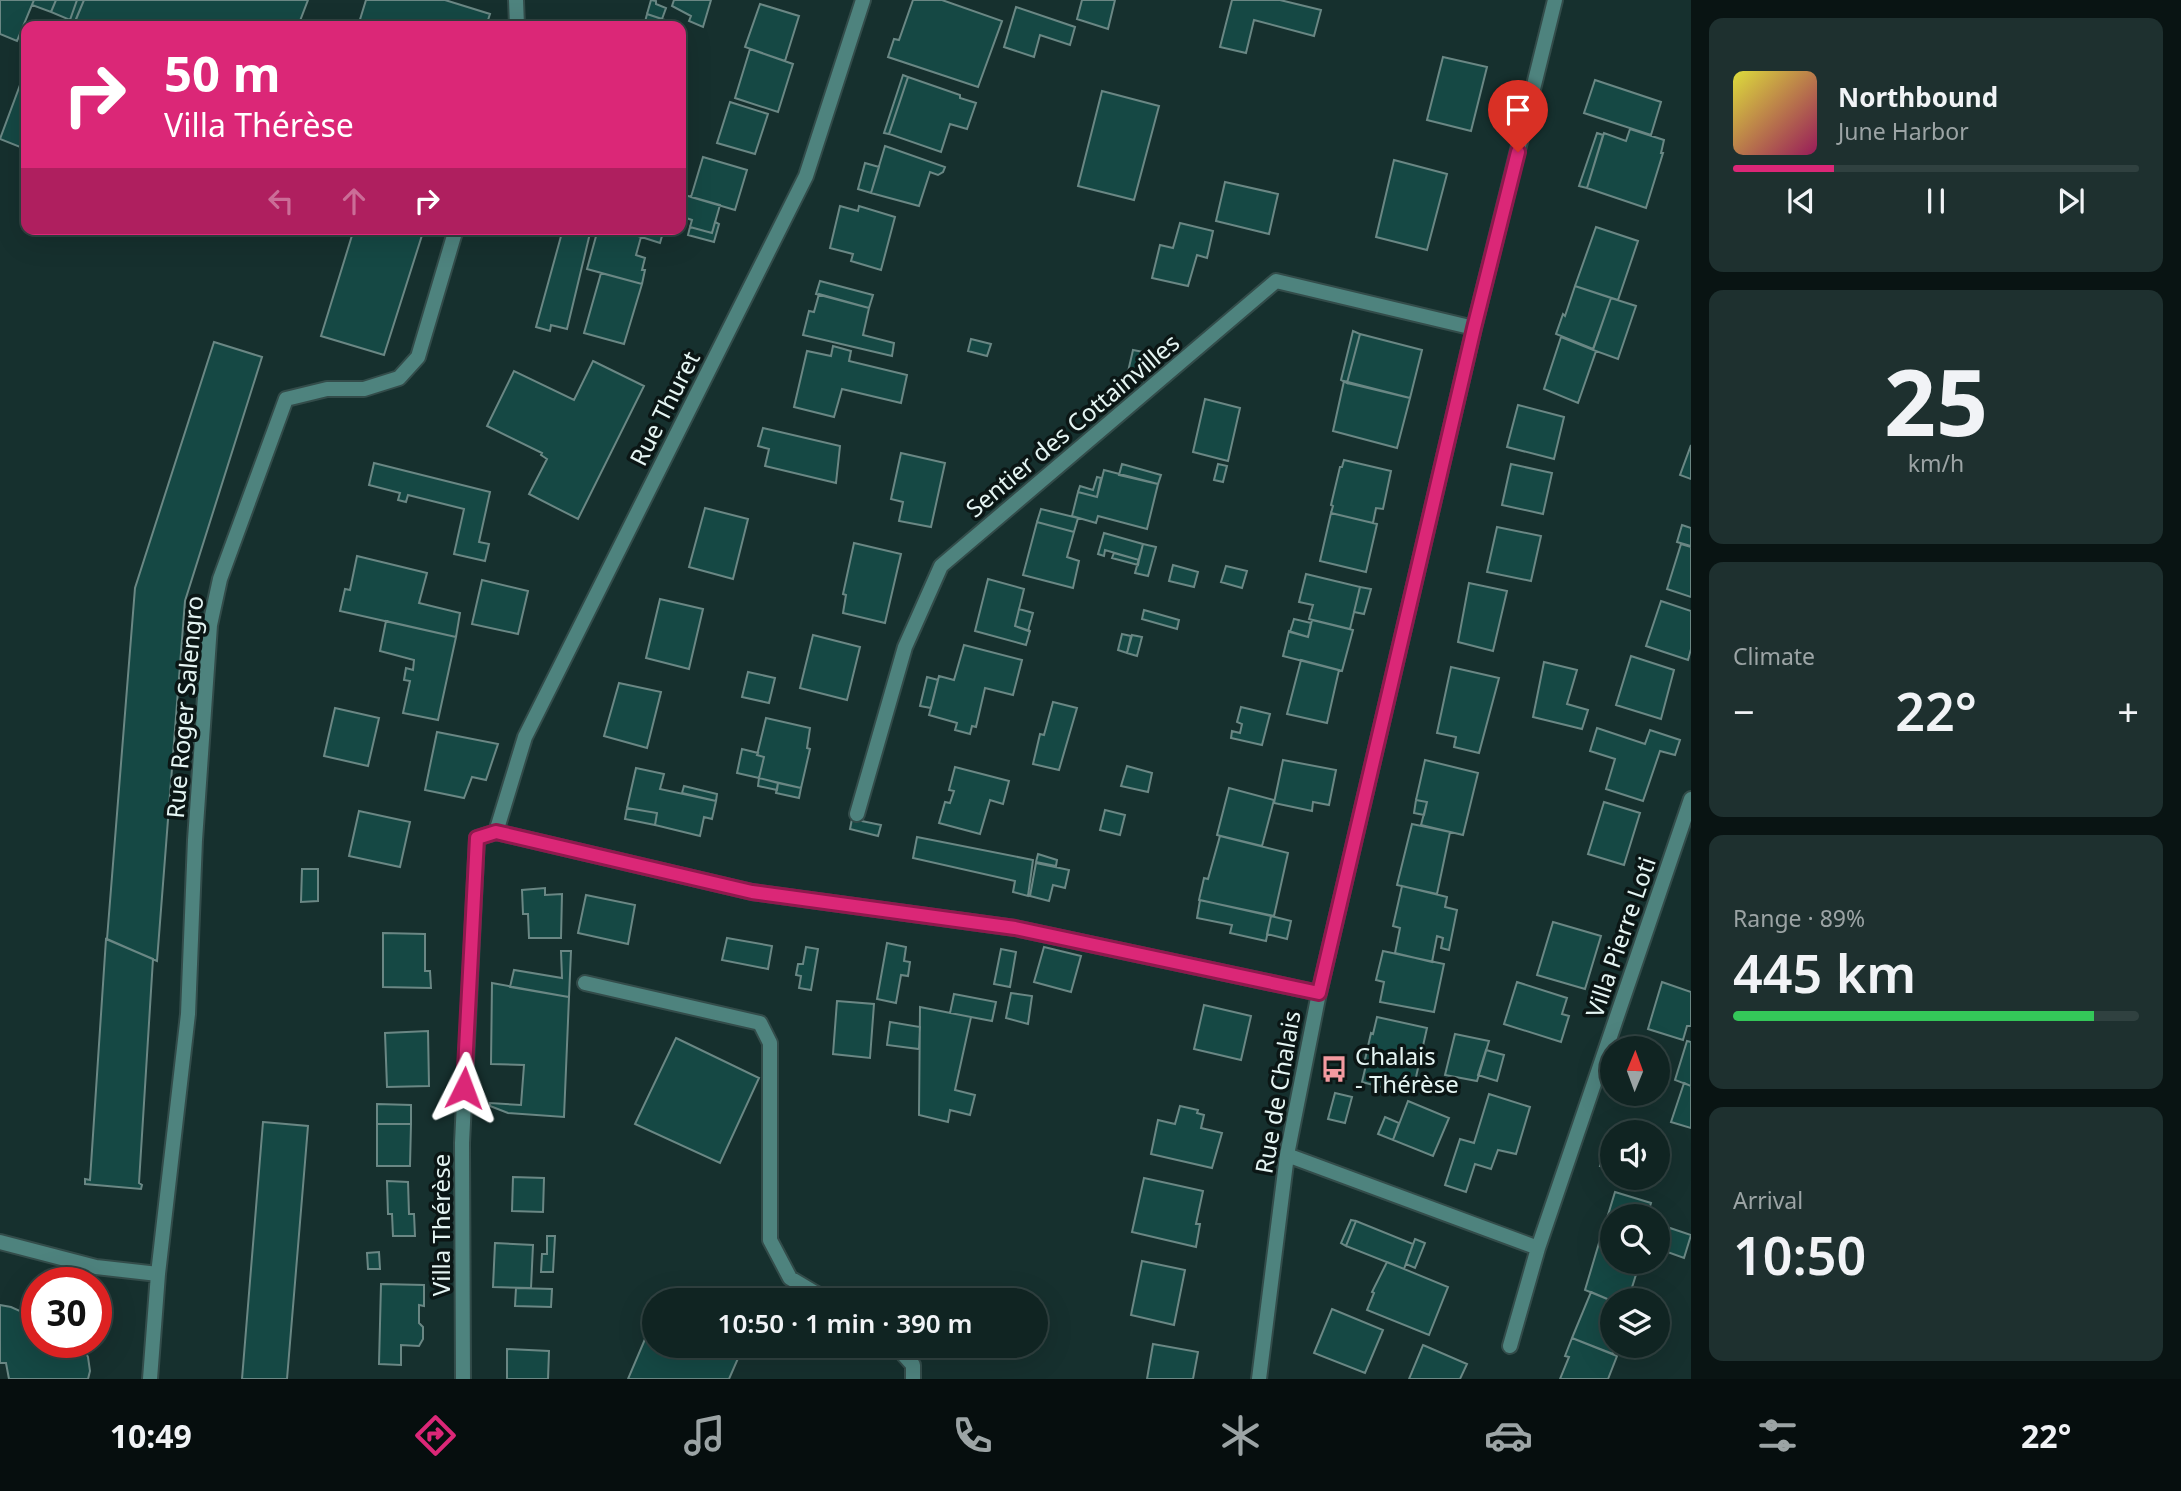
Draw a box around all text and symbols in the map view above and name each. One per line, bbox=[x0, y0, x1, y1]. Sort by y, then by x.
text: 50 m bbox=[164, 40, 281, 106]
icon: right bbox=[49, 49, 140, 140]
text: Northbound bbox=[1838, 79, 1998, 115]
pin bbox=[1488, 80, 1548, 152]
icon: arrive bbox=[1499, 91, 1537, 129]
text: Villa Thérèse bbox=[164, 103, 354, 146]
text: June Harbor bbox=[1838, 115, 1969, 147]
icon: left bbox=[262, 182, 300, 220]
icon: ahead bbox=[335, 182, 373, 220]
icon: right bbox=[408, 182, 446, 220]
icon: previous bbox=[1782, 182, 1820, 220]
icon: pause bbox=[1917, 182, 1955, 220]
icon: next bbox=[2052, 182, 2090, 220]
street label: Sentier des Cottainvilles bbox=[958, 326, 1186, 524]
text: 25 bbox=[1884, 339, 1988, 463]
street label: Rue Thuret bbox=[621, 345, 707, 471]
text: km/h bbox=[1908, 447, 1964, 479]
street label: Rue Roger Salengro bbox=[158, 594, 210, 820]
text: Climate bbox=[1733, 640, 1815, 672]
text: 22° bbox=[1895, 675, 1977, 746]
text: − bbox=[1733, 685, 1755, 737]
text: + bbox=[2117, 685, 2139, 737]
street label: Villa Pierre Loti bbox=[1577, 852, 1663, 1022]
text: Range · 89% bbox=[1733, 902, 1865, 934]
text: 445 km bbox=[1733, 937, 1916, 1008]
street label: Rue de Chalais bbox=[1246, 1008, 1308, 1176]
north arrow bbox=[1600, 1036, 1670, 1106]
map controls bbox=[1600, 1036, 1670, 1358]
place label: Chalais - Thérèse bbox=[1355, 1039, 1459, 1100]
position arrow bbox=[427, 1051, 501, 1125]
bus stop icon: Chalais - Thérèse bbox=[1319, 1054, 1349, 1084]
button: sound bbox=[1600, 1120, 1670, 1190]
street label: Villa Thérèse bbox=[424, 1154, 457, 1296]
text: Arrival bbox=[1733, 1184, 1803, 1216]
button: search bbox=[1600, 1204, 1670, 1274]
text: 10:50 bbox=[1733, 1219, 1866, 1290]
speed limit sign: 30 bbox=[21, 1267, 112, 1358]
button: layers bbox=[1600, 1288, 1670, 1358]
text: 10:50 · 1 min · 390 m bbox=[718, 1305, 972, 1341]
icon: directions bbox=[411, 1411, 460, 1460]
icon: music bbox=[680, 1411, 729, 1460]
icon: phone bbox=[948, 1411, 997, 1460]
icon: climate bbox=[1216, 1411, 1265, 1460]
icon: car bbox=[1484, 1411, 1533, 1460]
icon: filters bbox=[1753, 1411, 1802, 1460]
text: 10:49 bbox=[110, 1414, 192, 1457]
text: 22° bbox=[2021, 1414, 2071, 1457]

